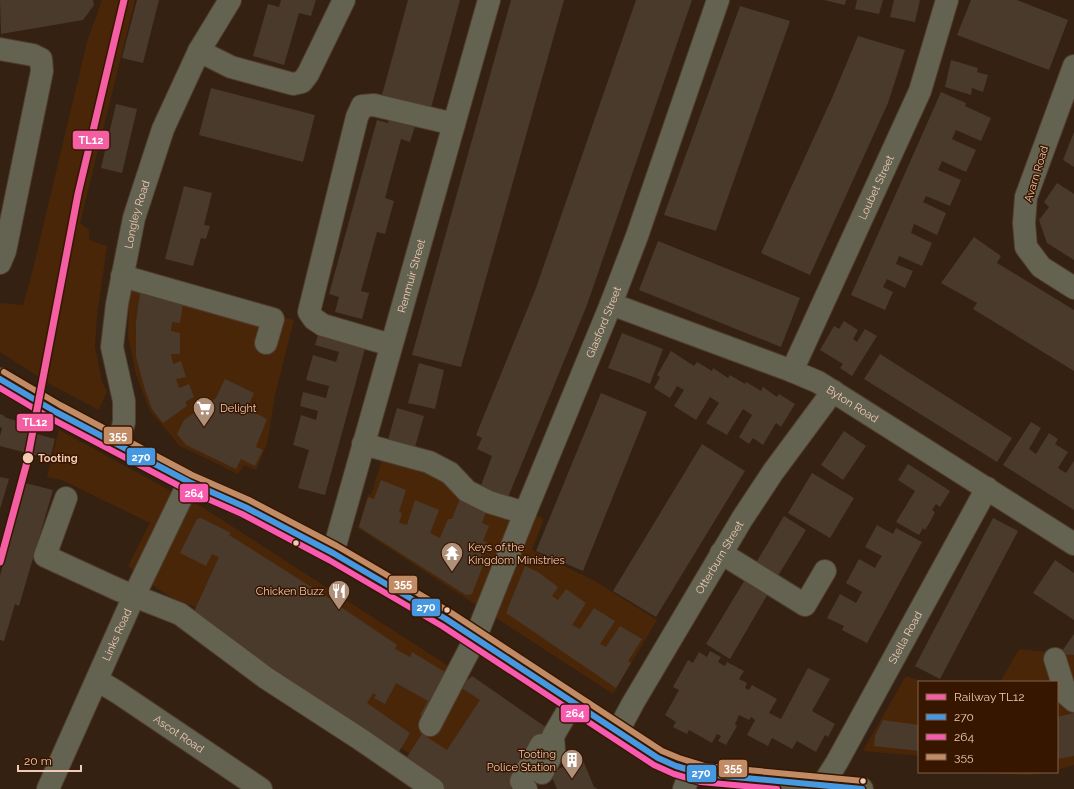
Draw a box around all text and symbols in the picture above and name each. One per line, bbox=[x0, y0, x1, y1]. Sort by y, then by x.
line badge: TL12 bbox=[72, 130, 110, 150]
text: TL12 bbox=[79, 134, 103, 147]
street label: Avarn Road bbox=[1022, 144, 1051, 204]
street label: Loubet Street bbox=[856, 153, 897, 222]
street label: Longley Road bbox=[122, 179, 153, 250]
street label: Renmuir Street bbox=[395, 237, 428, 314]
street label: Glasford Street bbox=[584, 284, 624, 360]
street label: Byton Road bbox=[824, 383, 881, 426]
supermarket icon: Delight bbox=[191, 395, 217, 428]
place label: Delight bbox=[220, 402, 257, 415]
line badge: TL12 bbox=[16, 413, 54, 432]
text: TL12 bbox=[23, 416, 47, 429]
line badge: 355 bbox=[103, 426, 133, 445]
text: 355 bbox=[109, 430, 127, 443]
line badge: 270 bbox=[126, 447, 156, 466]
marker: Tooting bbox=[21, 451, 35, 465]
text: 270 bbox=[131, 451, 151, 464]
place label: Tooting bbox=[38, 452, 78, 465]
line badge: 264 bbox=[179, 483, 209, 503]
text: 264 bbox=[184, 487, 204, 500]
street label: Otterburn Street bbox=[693, 518, 747, 597]
unlabelled marker bbox=[291, 538, 301, 548]
temple icon: Keys of the Kingdom Ministries bbox=[439, 540, 465, 573]
place label: Keys of the Kingdom Ministries bbox=[468, 541, 565, 567]
line badge: 355 bbox=[388, 575, 418, 594]
restaurant icon: Chicken Buzz bbox=[326, 578, 352, 611]
text: 355 bbox=[394, 578, 412, 591]
place label: Chicken Buzz bbox=[256, 585, 325, 598]
line badge: 270 bbox=[411, 598, 441, 617]
text: 270 bbox=[416, 601, 436, 614]
unlabelled marker bbox=[442, 605, 452, 615]
street label: Links Road bbox=[100, 607, 135, 663]
street label: Stella Road bbox=[886, 609, 925, 666]
legend bbox=[918, 681, 1058, 773]
text: Railway TL12 bbox=[954, 690, 1025, 704]
line badge: 264 bbox=[560, 704, 590, 723]
text: 264 bbox=[565, 707, 585, 720]
text: 270 bbox=[954, 710, 974, 724]
street label: Ascot Road bbox=[151, 713, 206, 756]
text: 264 bbox=[954, 730, 974, 744]
scale bar bbox=[18, 747, 81, 773]
building icon: Tooting Police Station bbox=[559, 747, 585, 780]
place label: Tooting Police Station bbox=[487, 748, 556, 774]
text: 355 bbox=[954, 750, 974, 764]
text: 20 m bbox=[24, 754, 52, 768]
line badge: 355 bbox=[718, 759, 748, 778]
text: 355 bbox=[724, 762, 742, 775]
line badge: 270 bbox=[686, 764, 717, 783]
text: 270 bbox=[691, 767, 711, 780]
unlabelled marker bbox=[858, 776, 868, 786]

